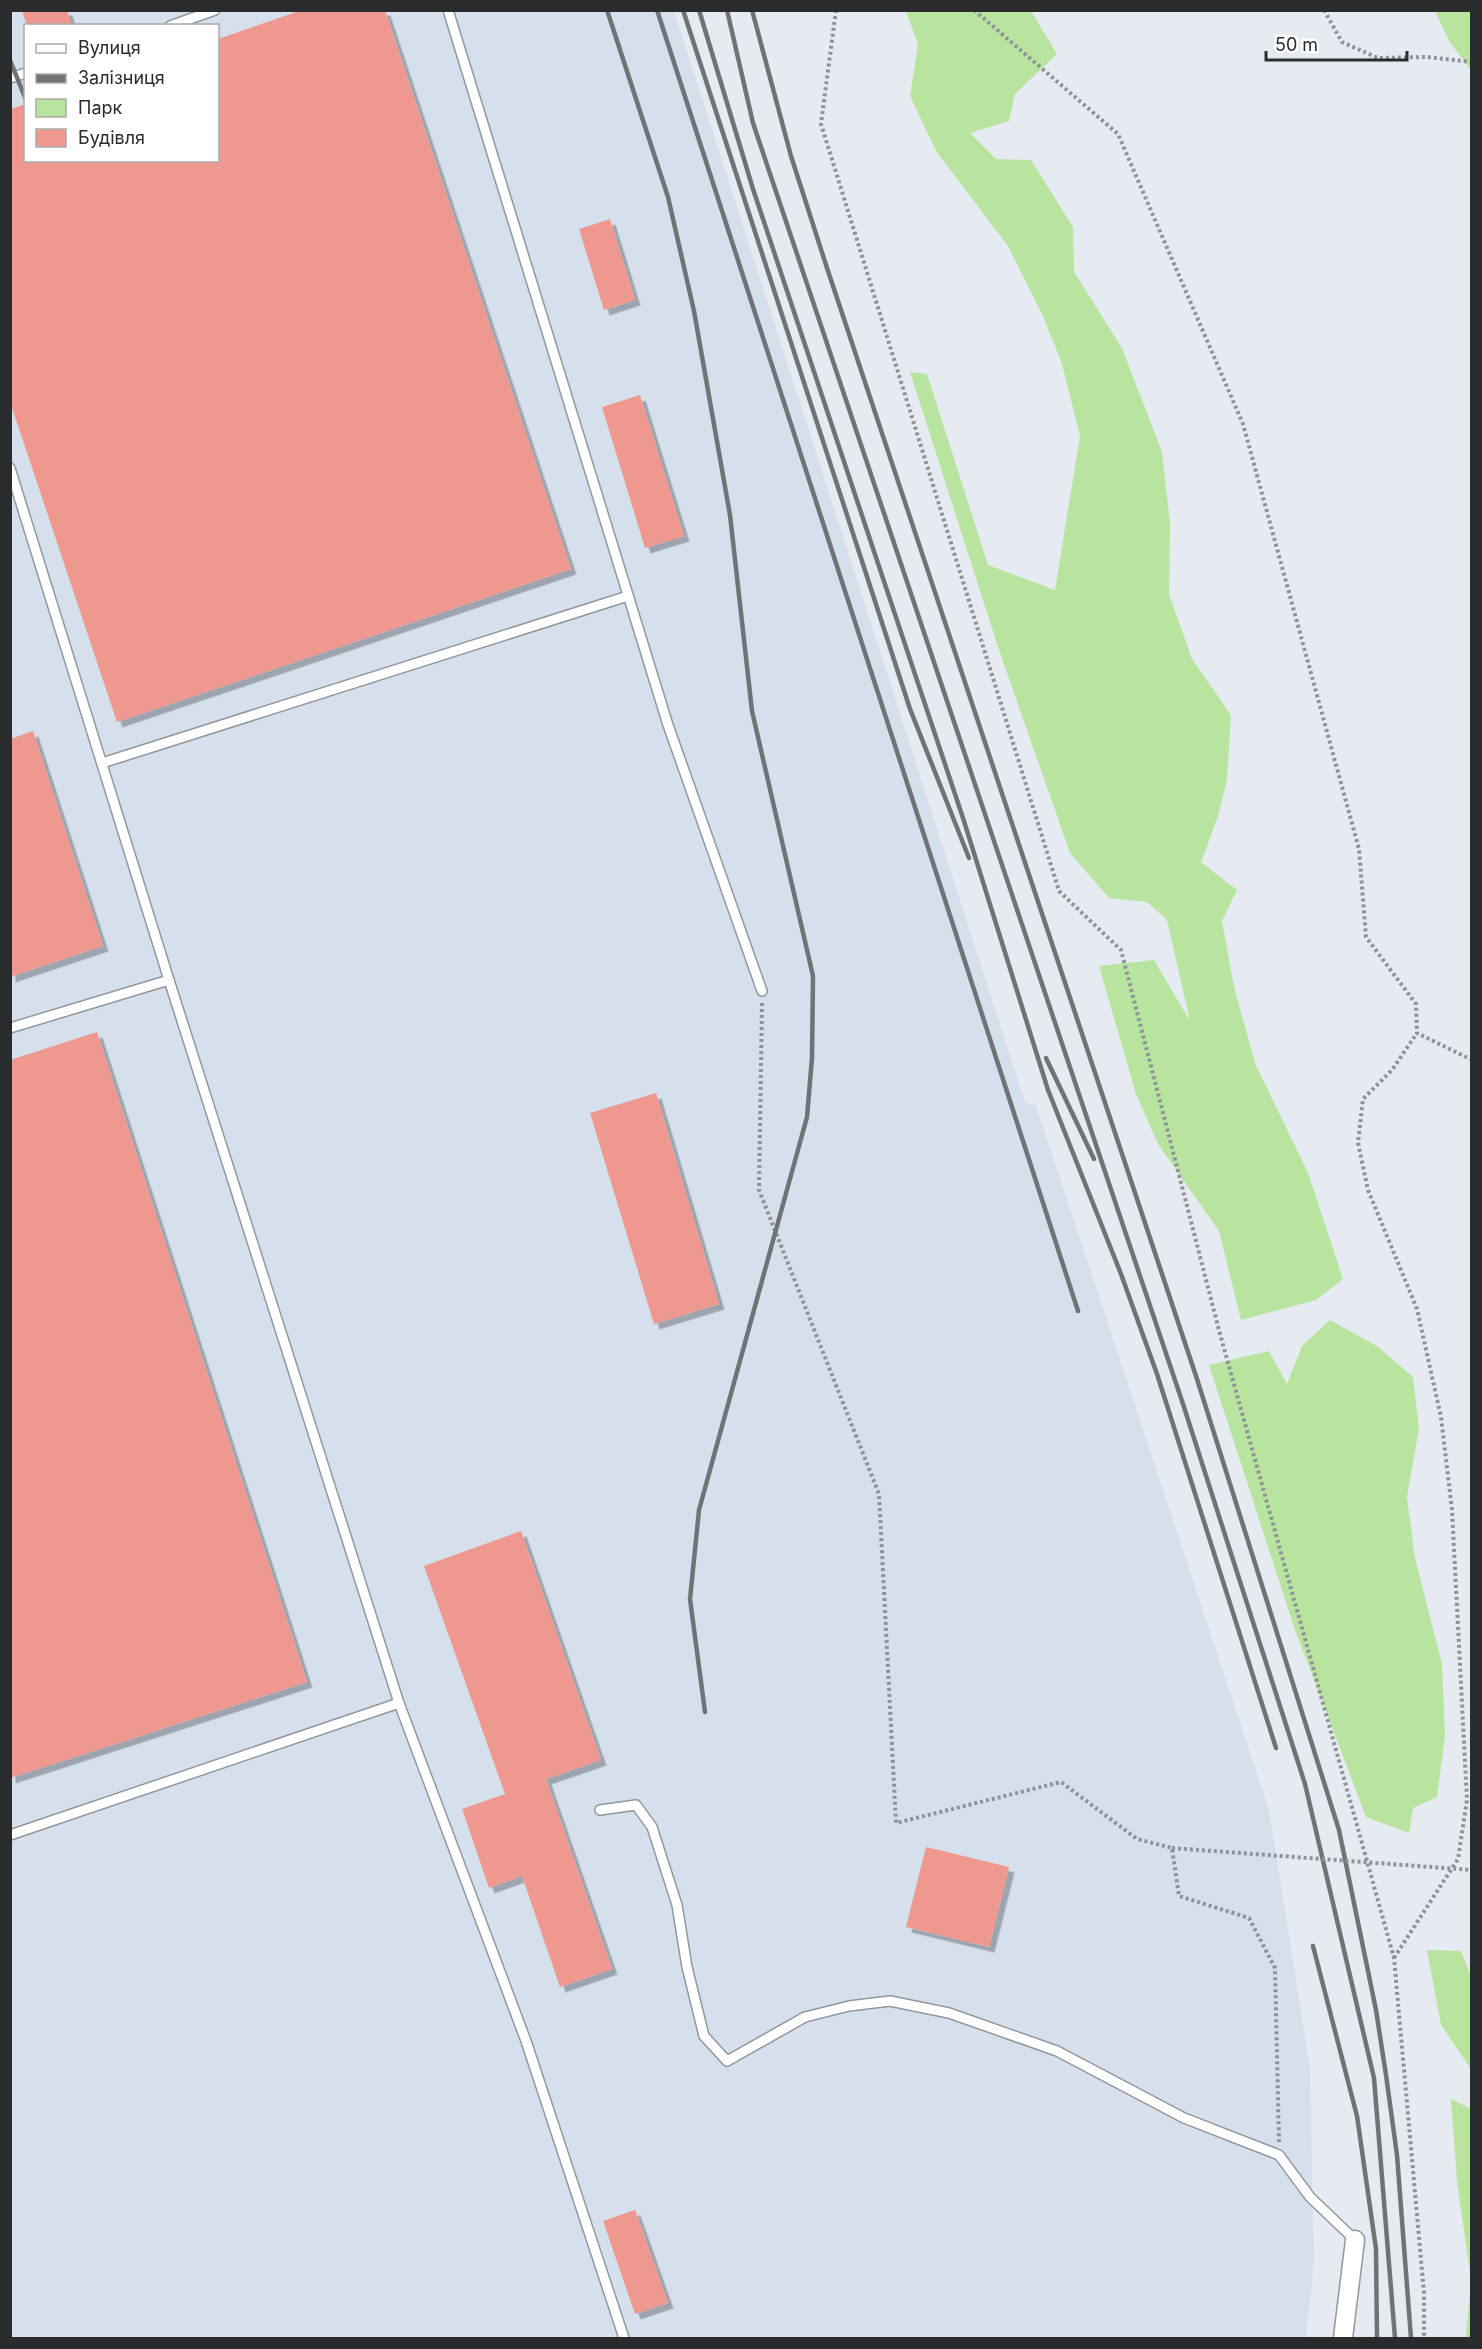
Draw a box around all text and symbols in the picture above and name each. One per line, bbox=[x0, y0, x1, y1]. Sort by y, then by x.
legend bbox=[24, 24, 219, 162]
scale bar bbox=[1266, 24, 1407, 62]
text: 50 m bbox=[1275, 34, 1318, 55]
text: Вулиця bbox=[78, 37, 141, 58]
text: Залізниця bbox=[78, 67, 165, 88]
text: Парк bbox=[78, 97, 123, 118]
text: Будівля bbox=[78, 127, 145, 148]

